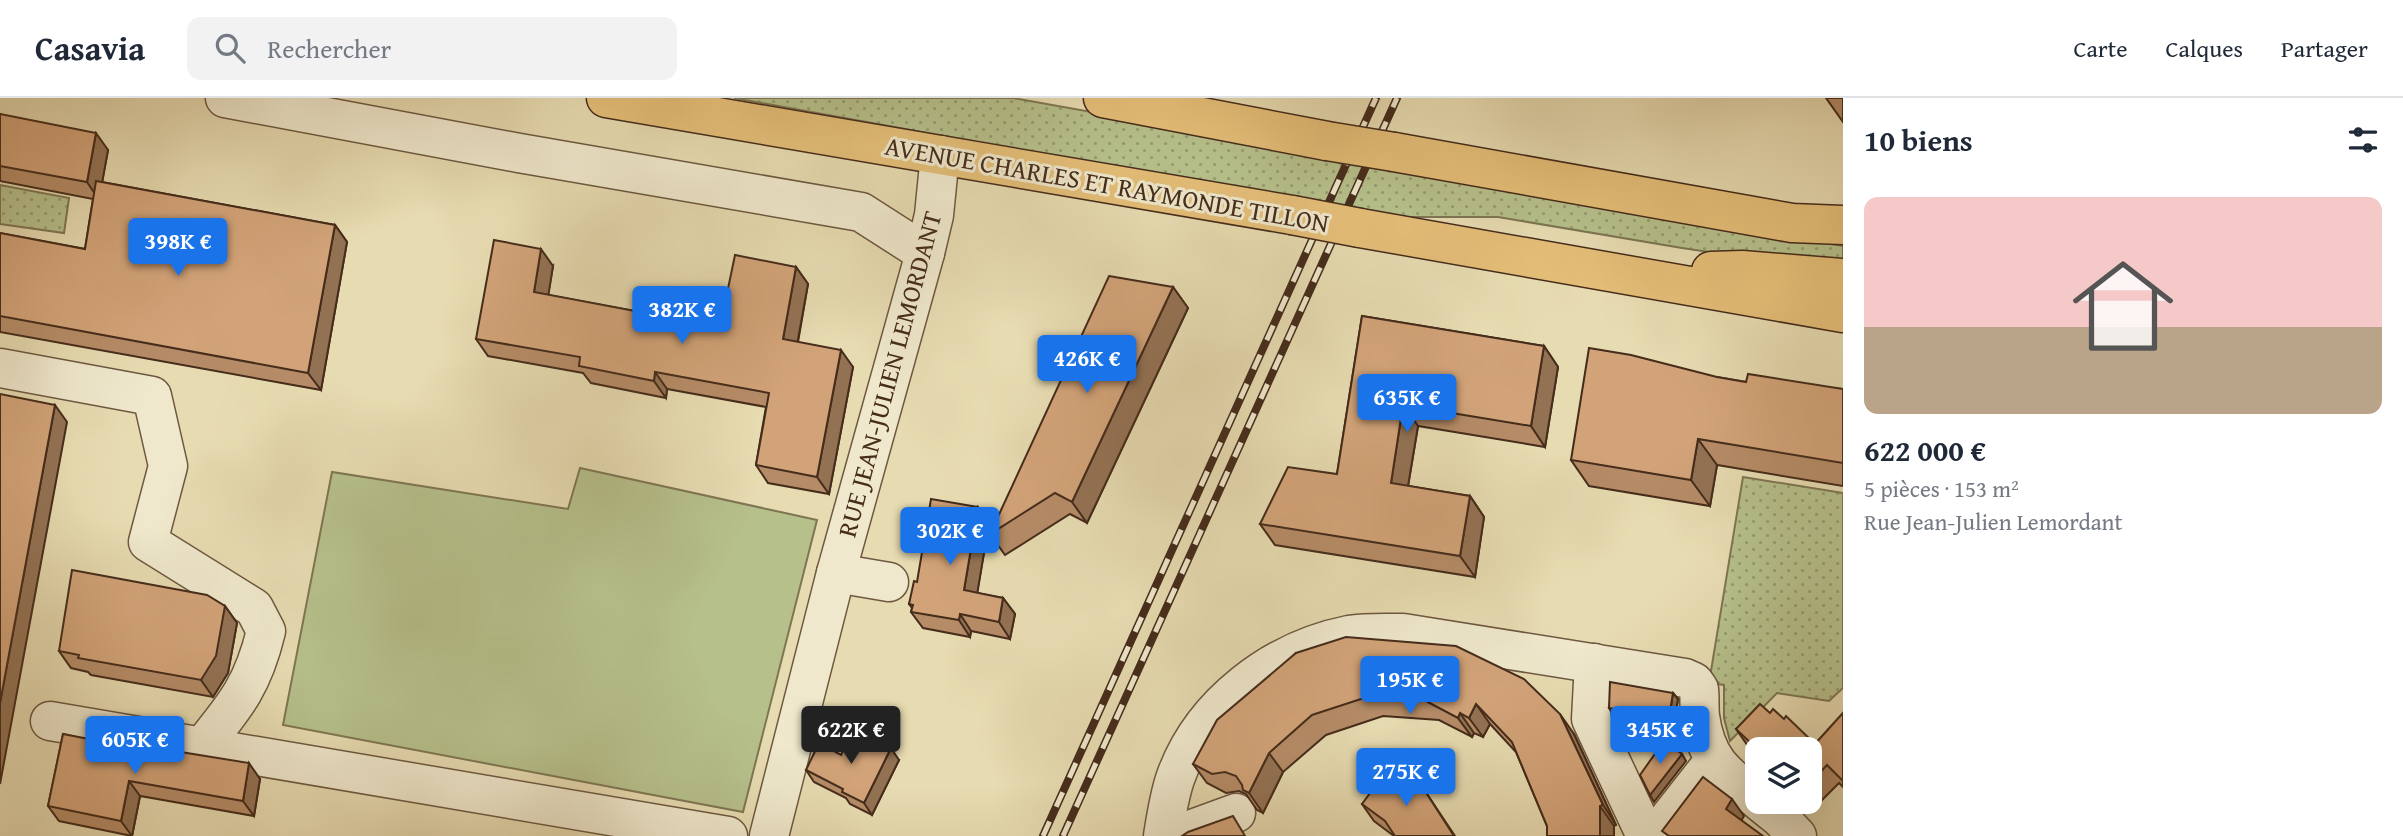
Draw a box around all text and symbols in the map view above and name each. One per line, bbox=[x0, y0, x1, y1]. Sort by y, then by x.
search box bbox=[187, 17, 677, 80]
text: Casavia bbox=[35, 24, 145, 72]
icon: search bbox=[211, 29, 249, 67]
text: Rechercher bbox=[267, 29, 391, 68]
text: Carte bbox=[2073, 31, 2127, 66]
text: Calques bbox=[2165, 31, 2243, 66]
text: Partager bbox=[2281, 31, 2368, 66]
text: 10 biens bbox=[1864, 118, 1973, 162]
icon: filters bbox=[2344, 121, 2382, 159]
street label: AVENUE CHARLES ET RAYMONDE TILLON bbox=[882, 126, 1332, 242]
street label: RUE JEAN-JULIEN LEMORDANT bbox=[827, 206, 951, 541]
pin: 398K € bbox=[121, 218, 235, 278]
text: 398K € bbox=[144, 224, 212, 257]
icon: home bbox=[2060, 243, 2186, 369]
pin: 382K € bbox=[625, 286, 739, 346]
text: 382K € bbox=[648, 292, 716, 325]
pin: 426K € bbox=[1030, 336, 1144, 395]
text: 426K € bbox=[1053, 341, 1121, 374]
pin: 635K € bbox=[1350, 374, 1464, 434]
text: 635K € bbox=[1373, 380, 1441, 413]
text: 622 000 € bbox=[1864, 428, 1986, 472]
text: 5 pièces · 153 m² bbox=[1864, 472, 2019, 505]
text: Rue Jean-Julien Lemordant bbox=[1864, 505, 2123, 538]
pin: 302K € bbox=[893, 508, 1007, 567]
text: 302K € bbox=[916, 513, 984, 546]
pin: 195K € bbox=[1353, 656, 1467, 716]
text: 195K € bbox=[1376, 662, 1444, 695]
pin: 622K € bbox=[794, 706, 908, 766]
pin: 345K € bbox=[1603, 706, 1717, 766]
text: 622K € bbox=[817, 712, 885, 745]
text: 345K € bbox=[1626, 712, 1694, 745]
pin: 605K € bbox=[78, 716, 192, 776]
text: 605K € bbox=[101, 722, 169, 755]
map controls bbox=[1745, 737, 1822, 814]
button: layers bbox=[1745, 737, 1822, 814]
pin: 275K € bbox=[1349, 748, 1463, 808]
text: 275K € bbox=[1372, 754, 1440, 787]

